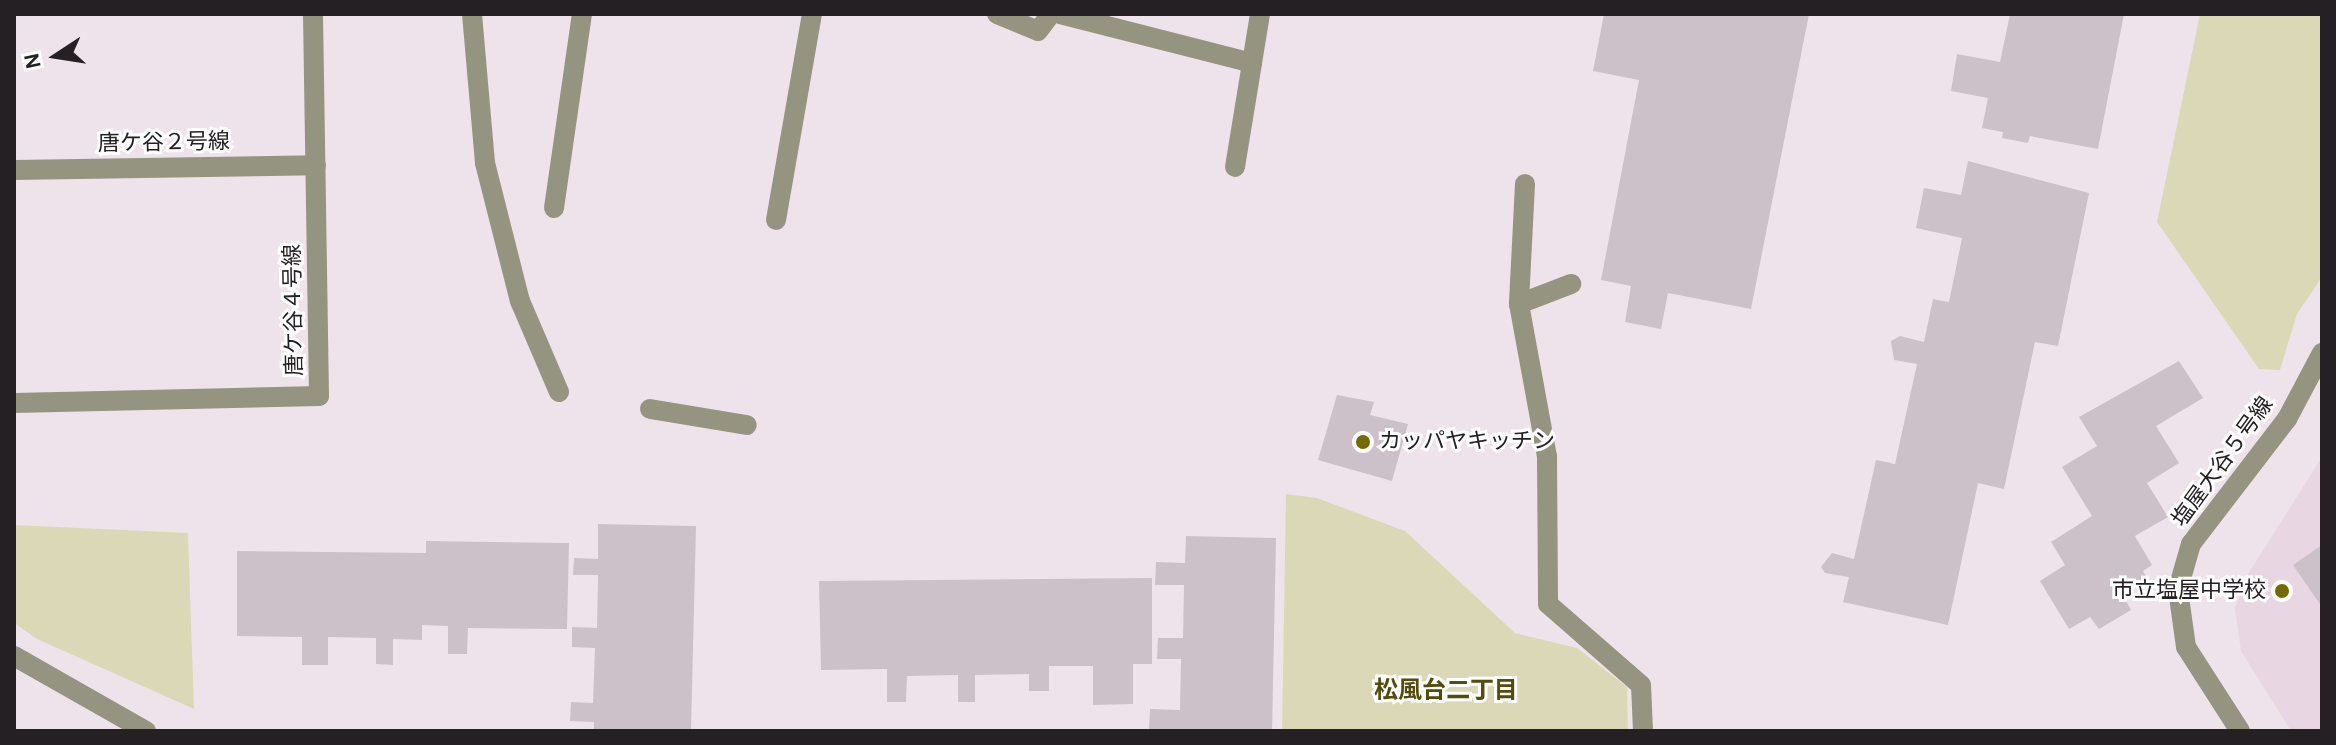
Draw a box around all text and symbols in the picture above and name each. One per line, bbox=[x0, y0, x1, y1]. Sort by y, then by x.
north arrow bbox=[16, 16, 96, 96]
text: N bbox=[18, 51, 47, 71]
street label: 唐ケ谷２号線 bbox=[98, 129, 230, 157]
street label: 唐ケ谷４号線 bbox=[280, 244, 308, 376]
street label: 塩屋大谷５号線 bbox=[2167, 392, 2279, 532]
place label: カッパヤキッチン bbox=[1379, 429, 1555, 455]
marker: カッパヤキッチン bbox=[1354, 433, 1372, 451]
place label: 市立塩屋中学校 bbox=[2112, 578, 2266, 604]
marker: 市立塩屋中学校 bbox=[2273, 582, 2291, 600]
district label: 松風台二丁目 bbox=[1374, 677, 1518, 705]

